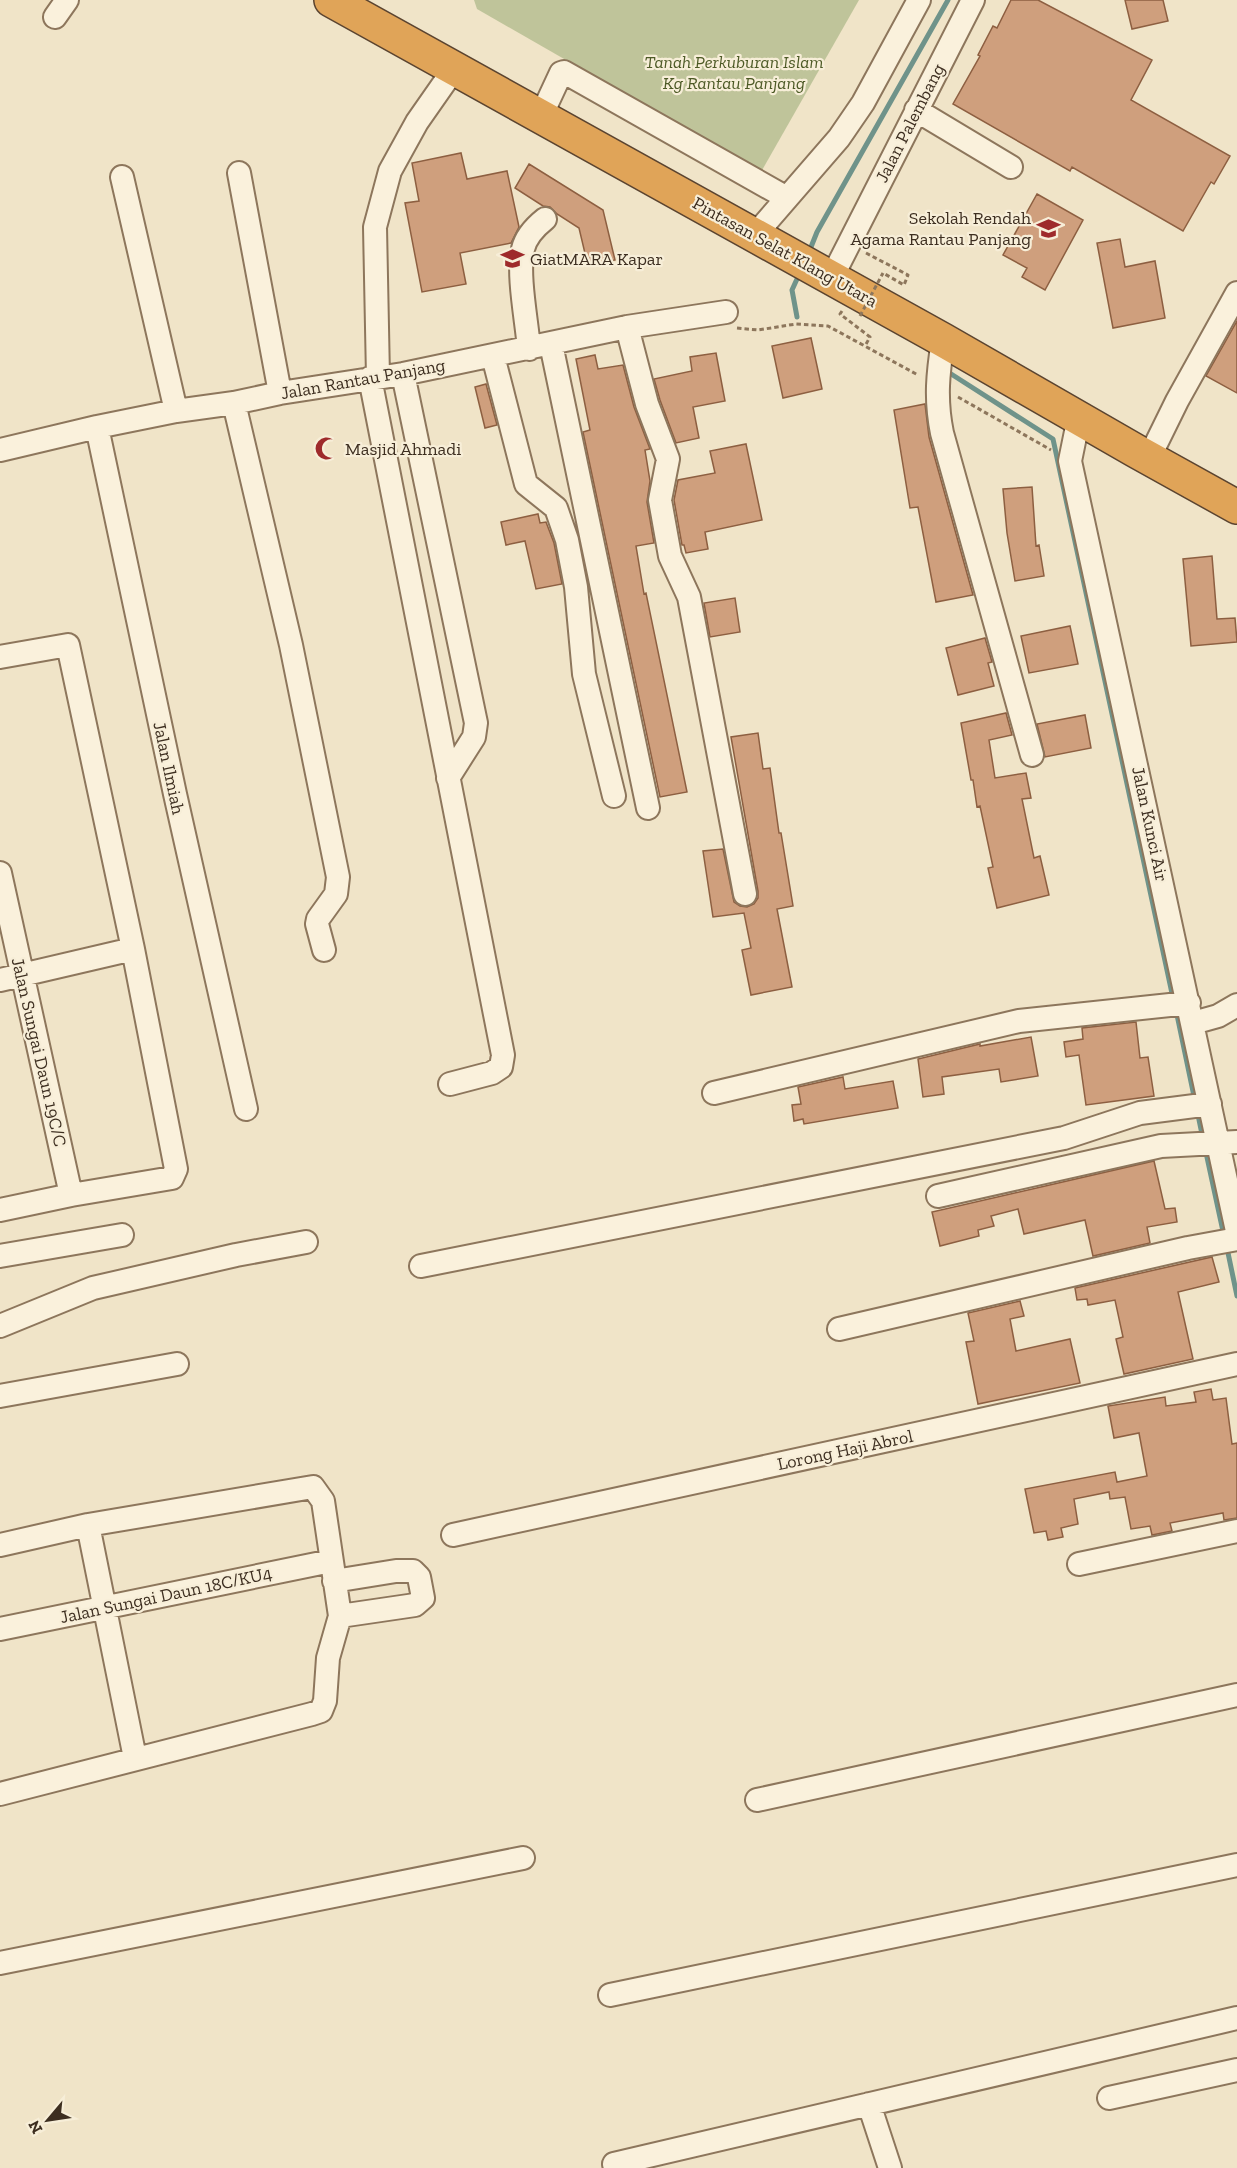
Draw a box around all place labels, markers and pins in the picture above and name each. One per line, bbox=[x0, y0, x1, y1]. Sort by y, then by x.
place label: Sekolah Rendah Agama Rantau Panjang bbox=[850, 207, 1031, 250]
school or university icon: Sekolah Rendah Agama Rantau Panjang bbox=[1036, 215, 1062, 241]
school or university icon: GiatMARA Kapar bbox=[499, 246, 525, 272]
place label: GiatMARA Kapar bbox=[530, 248, 663, 270]
mosque icon: Masjid Ahmadi bbox=[314, 436, 340, 462]
place label: Masjid Ahmadi bbox=[345, 438, 461, 460]

